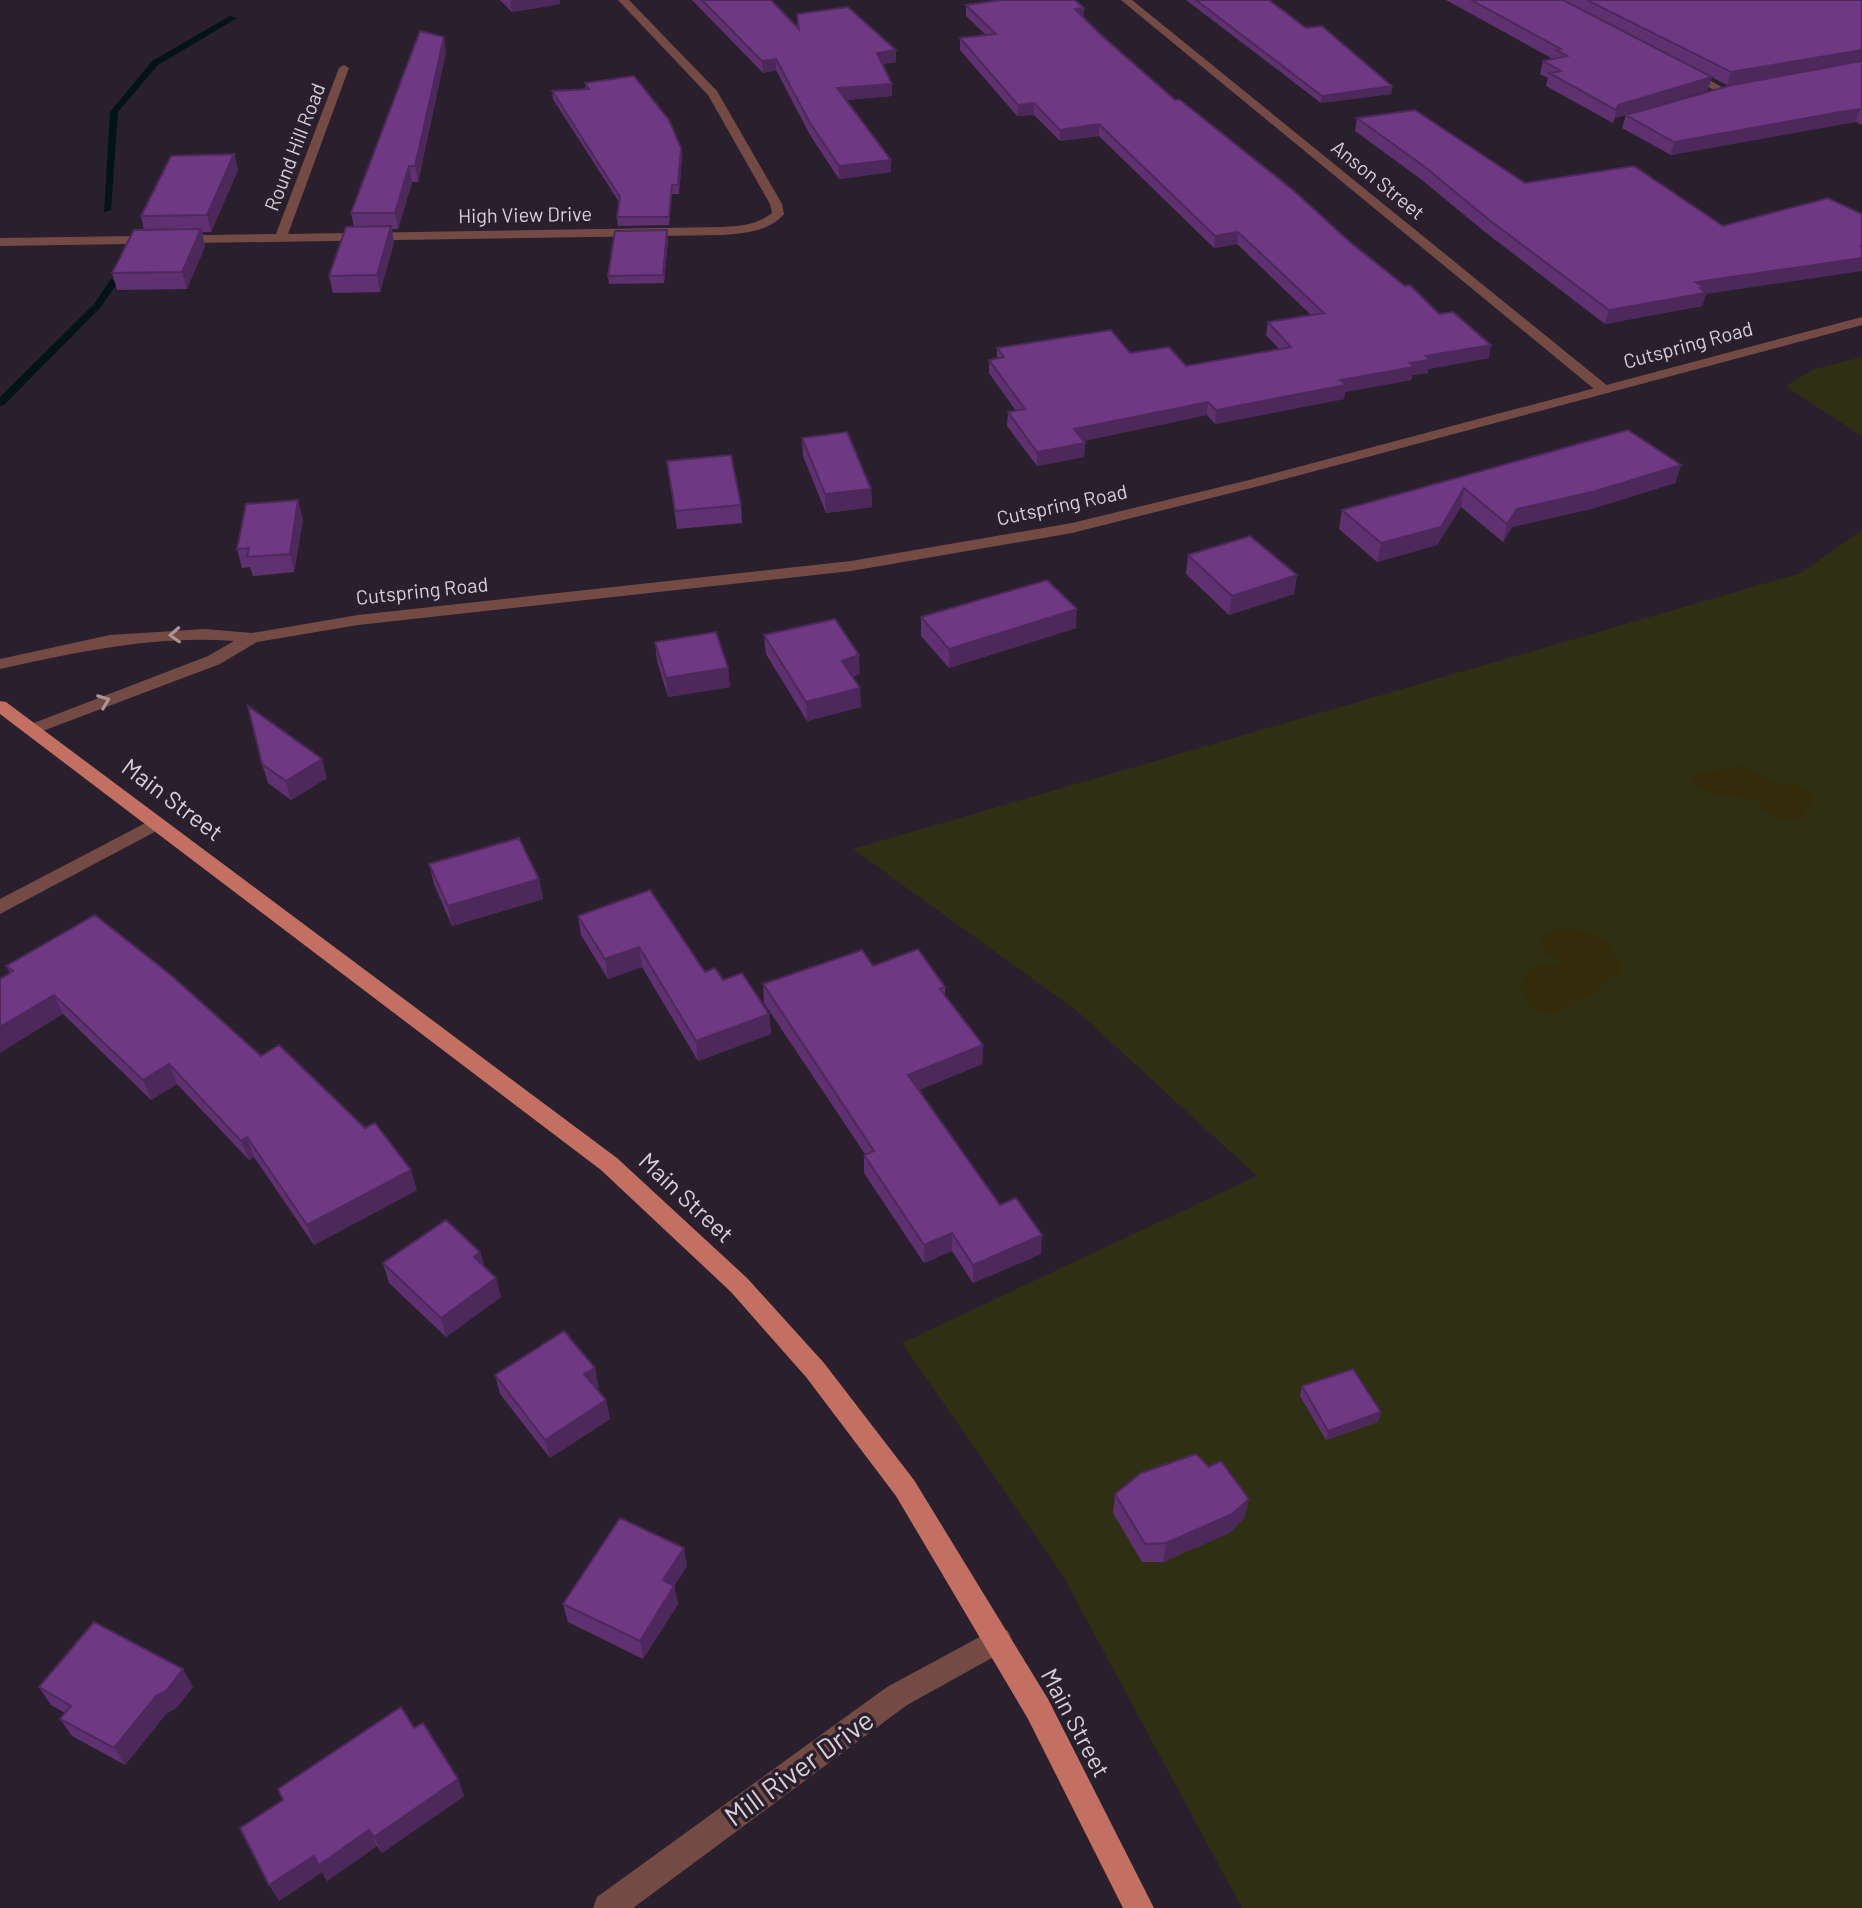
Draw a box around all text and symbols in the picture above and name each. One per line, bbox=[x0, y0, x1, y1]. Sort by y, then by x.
street label: Round Hill Road bbox=[259, 79, 329, 214]
street label: Anson Street bbox=[1327, 134, 1430, 224]
street label: High View Drive bbox=[458, 201, 592, 227]
street label: Cutspring Road bbox=[1620, 315, 1755, 373]
street label: Cutspring Road bbox=[994, 478, 1129, 530]
street label: Cutspring Road bbox=[355, 571, 489, 609]
one-way arrow bbox=[168, 626, 181, 643]
one-way arrow bbox=[96, 694, 110, 711]
street label: Main Street bbox=[117, 751, 229, 846]
street label: Main Street bbox=[634, 1146, 740, 1248]
street label: Main Street bbox=[1036, 1663, 1117, 1782]
street label: Mill River Drive bbox=[717, 1702, 880, 1833]

